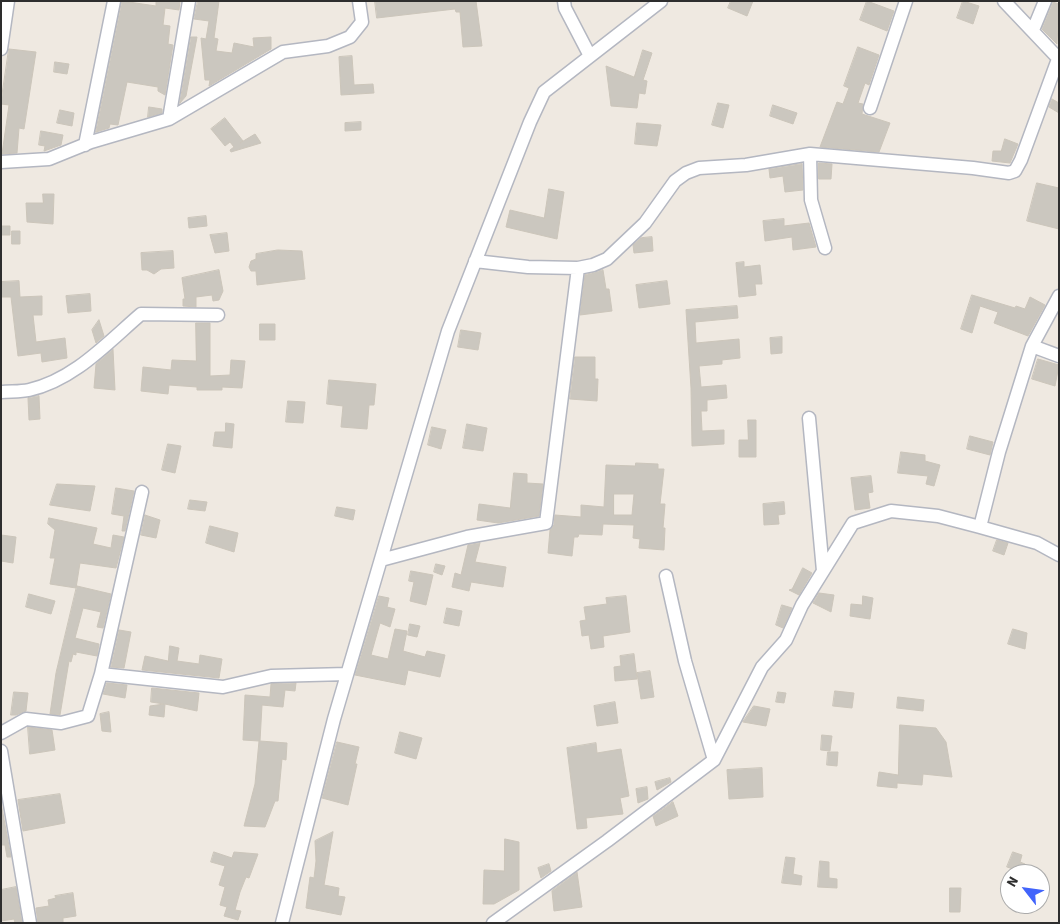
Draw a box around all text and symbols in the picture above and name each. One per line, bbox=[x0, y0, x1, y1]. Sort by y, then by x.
north arrow bbox=[1000, 864, 1050, 914]
text: N bbox=[1002, 873, 1024, 891]

